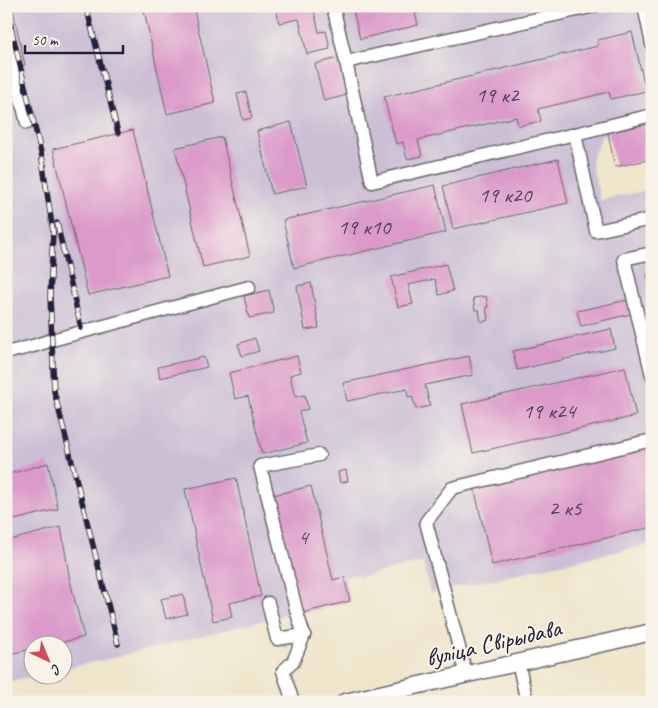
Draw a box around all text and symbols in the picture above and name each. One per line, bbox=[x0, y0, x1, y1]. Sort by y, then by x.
scale bar bbox=[25, 22, 122, 54]
text: 50 m bbox=[32, 31, 59, 50]
house number: 19 к2 bbox=[475, 81, 521, 109]
house number: 19 к20 bbox=[478, 181, 534, 209]
house number: 19 к10 bbox=[337, 213, 393, 241]
house number: 19 к24 bbox=[522, 397, 578, 425]
house number: 2 к5 bbox=[548, 494, 583, 522]
house number: 4 bbox=[298, 523, 310, 551]
street label: вуліца Свірыдава bbox=[422, 611, 566, 674]
north arrow bbox=[22, 636, 72, 686]
text: С bbox=[47, 660, 65, 679]

